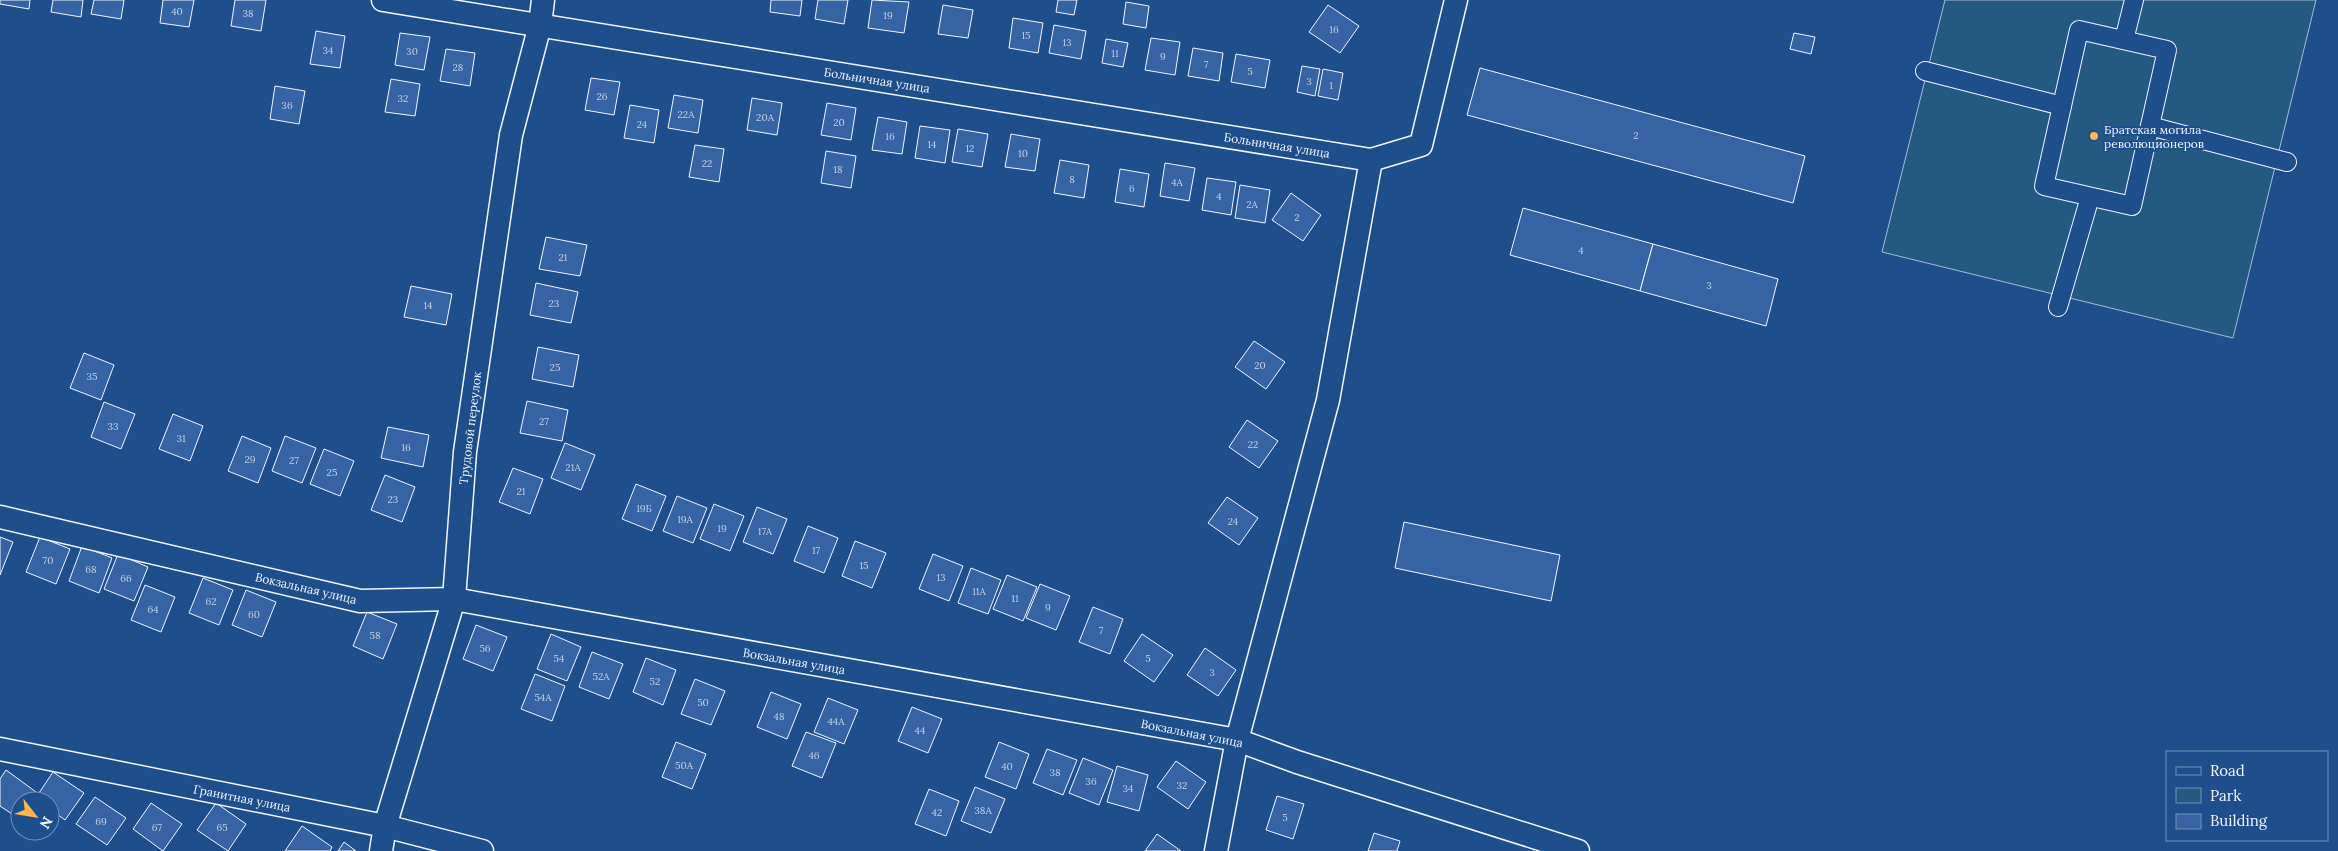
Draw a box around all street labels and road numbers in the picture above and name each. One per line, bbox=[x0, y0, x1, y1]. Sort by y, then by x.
street label: Больничная улица bbox=[823, 64, 931, 96]
street label: Больничная улица bbox=[1223, 129, 1331, 161]
street label: Трудовой переулок bbox=[456, 370, 484, 485]
street label: Вокзальная улица bbox=[254, 569, 358, 607]
street label: Вокзальная улица bbox=[742, 645, 846, 677]
street label: Вокзальная улица bbox=[1140, 716, 1244, 750]
street label: Гранитная улица bbox=[192, 781, 292, 815]

